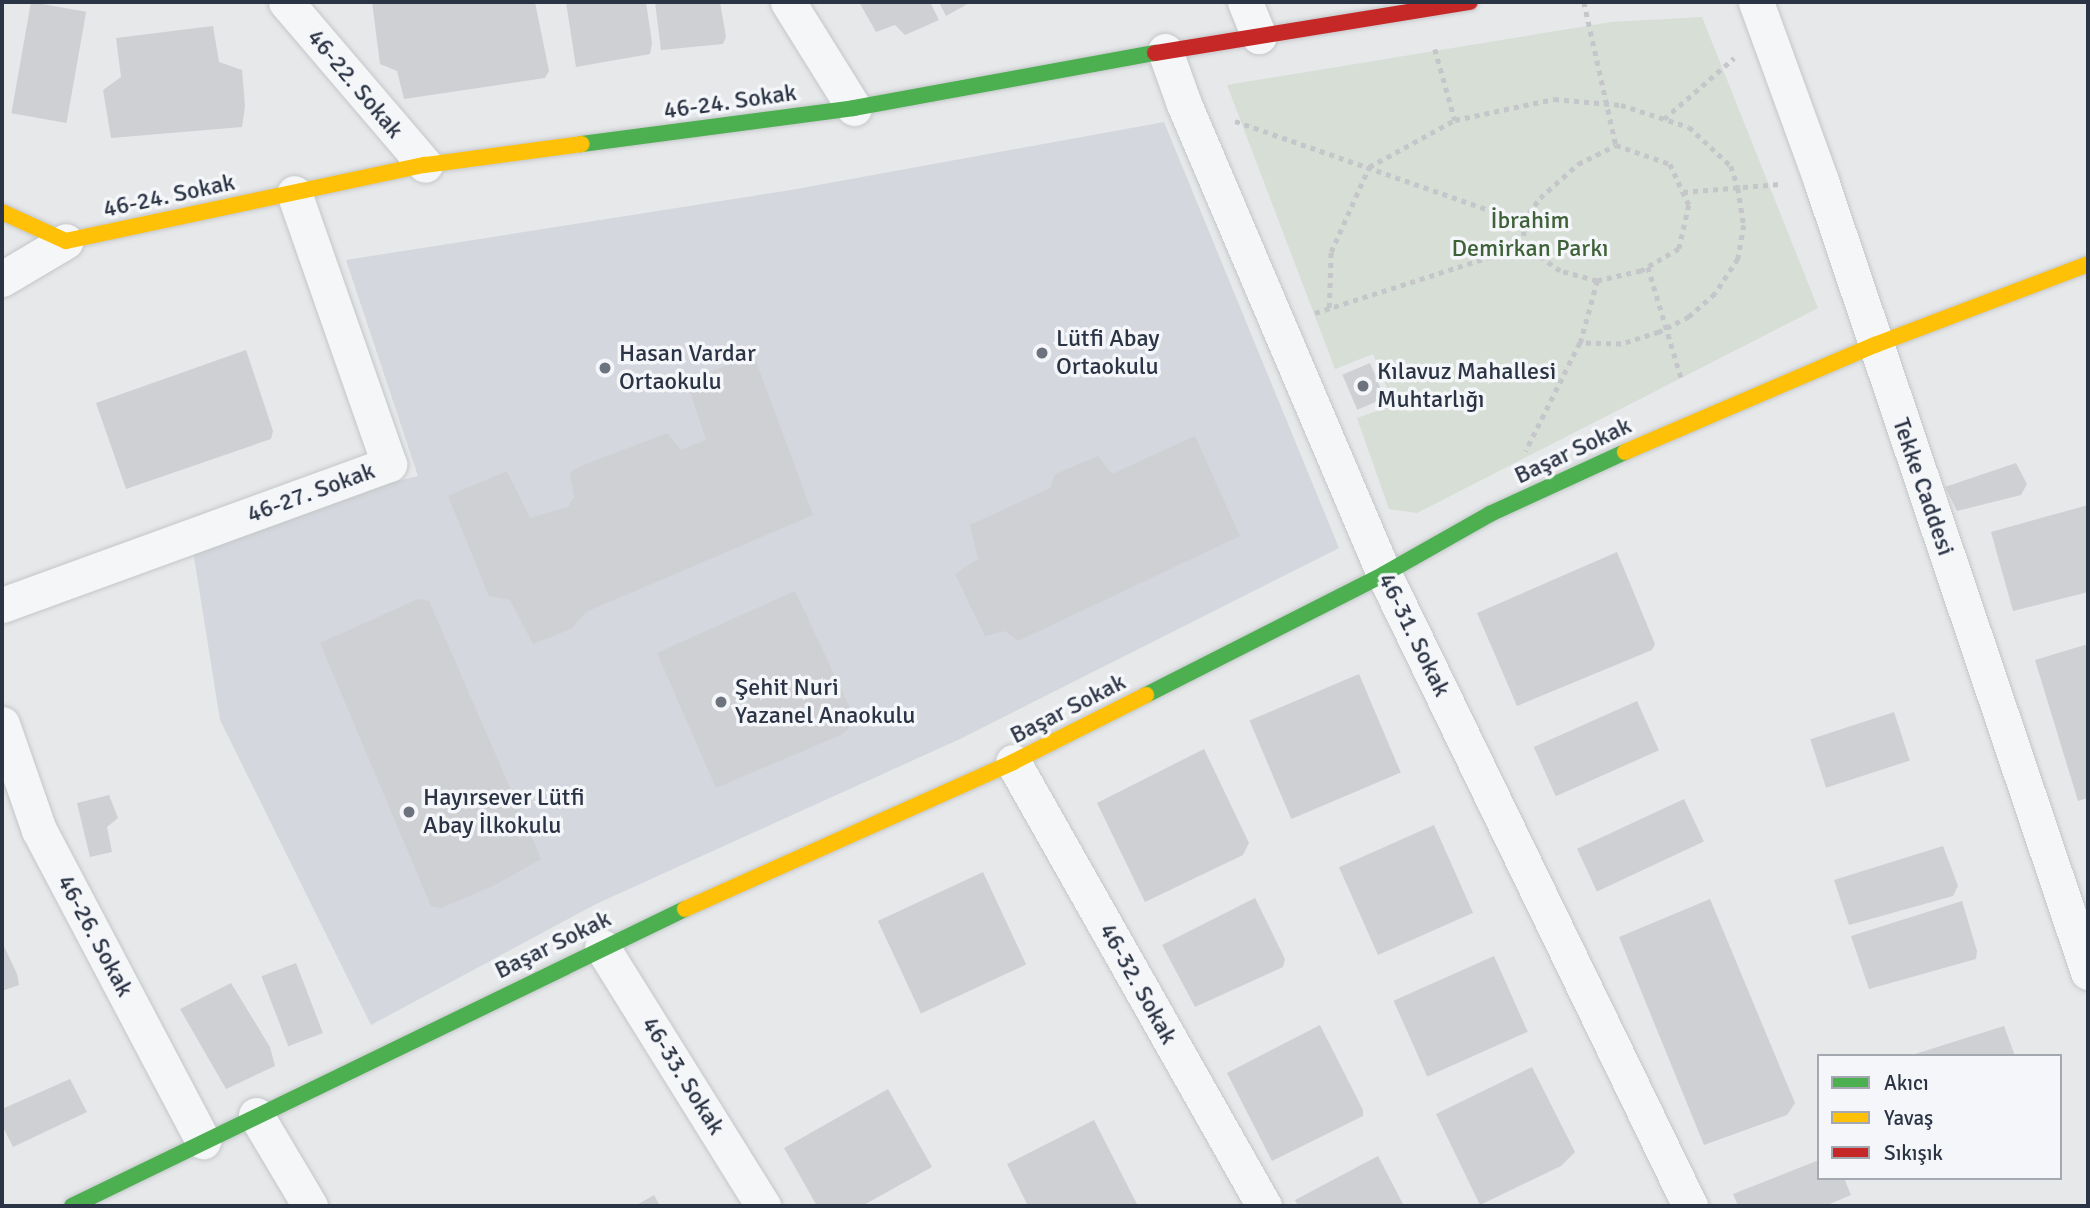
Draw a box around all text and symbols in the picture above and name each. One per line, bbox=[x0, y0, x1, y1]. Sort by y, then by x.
street label: 46-22. Sokak bbox=[301, 23, 409, 145]
street label: 46-24. Sokak bbox=[662, 78, 798, 126]
street label: 46-24. Sokak bbox=[101, 168, 237, 224]
park label: İbrahim Demirkan Parkı bbox=[1451, 207, 1609, 263]
place label: Lütfi Abay Ortaokulu bbox=[1056, 325, 1160, 381]
place label: Hasan Vardar Ortaokulu bbox=[619, 340, 756, 396]
marker: Lütfi Abay Ortaokulu bbox=[1034, 345, 1050, 361]
place label: Kılavuz Mahallesi Muhtarlığı bbox=[1377, 358, 1556, 414]
marker: Hasan Vardar Ortaokulu bbox=[597, 360, 613, 376]
marker: Kılavuz Mahallesi Muhtarlığı bbox=[1355, 378, 1371, 394]
street label: Başar Sokak bbox=[1510, 411, 1636, 491]
street label: Tekke Caddesi bbox=[1886, 414, 1960, 560]
street label: 46-27. Sokak bbox=[243, 457, 379, 529]
street label: 46-31. Sokak bbox=[1372, 569, 1456, 701]
street label: Başar Sokak bbox=[1006, 668, 1130, 750]
place label: Şehit Nuri Yazanel Anaokulu bbox=[735, 674, 915, 730]
marker: Şehit Nuri Yazanel Anaokulu bbox=[713, 694, 729, 710]
place label: Hayırsever Lütfi Abay İlkokulu bbox=[423, 784, 585, 840]
marker: Hayırsever Lütfi Abay İlkokulu bbox=[401, 804, 417, 820]
street label: 46-26. Sokak bbox=[51, 870, 139, 1002]
street label: Başar Sokak bbox=[490, 905, 616, 985]
street label: 46-32. Sokak bbox=[1093, 918, 1183, 1050]
street label: 46-33. Sokak bbox=[635, 1012, 731, 1140]
legend bbox=[1817, 1054, 2062, 1180]
text: Akıcı bbox=[1884, 1070, 1929, 1096]
text: Yavaş bbox=[1884, 1105, 1933, 1131]
text: Sıkışık bbox=[1884, 1140, 1943, 1166]

